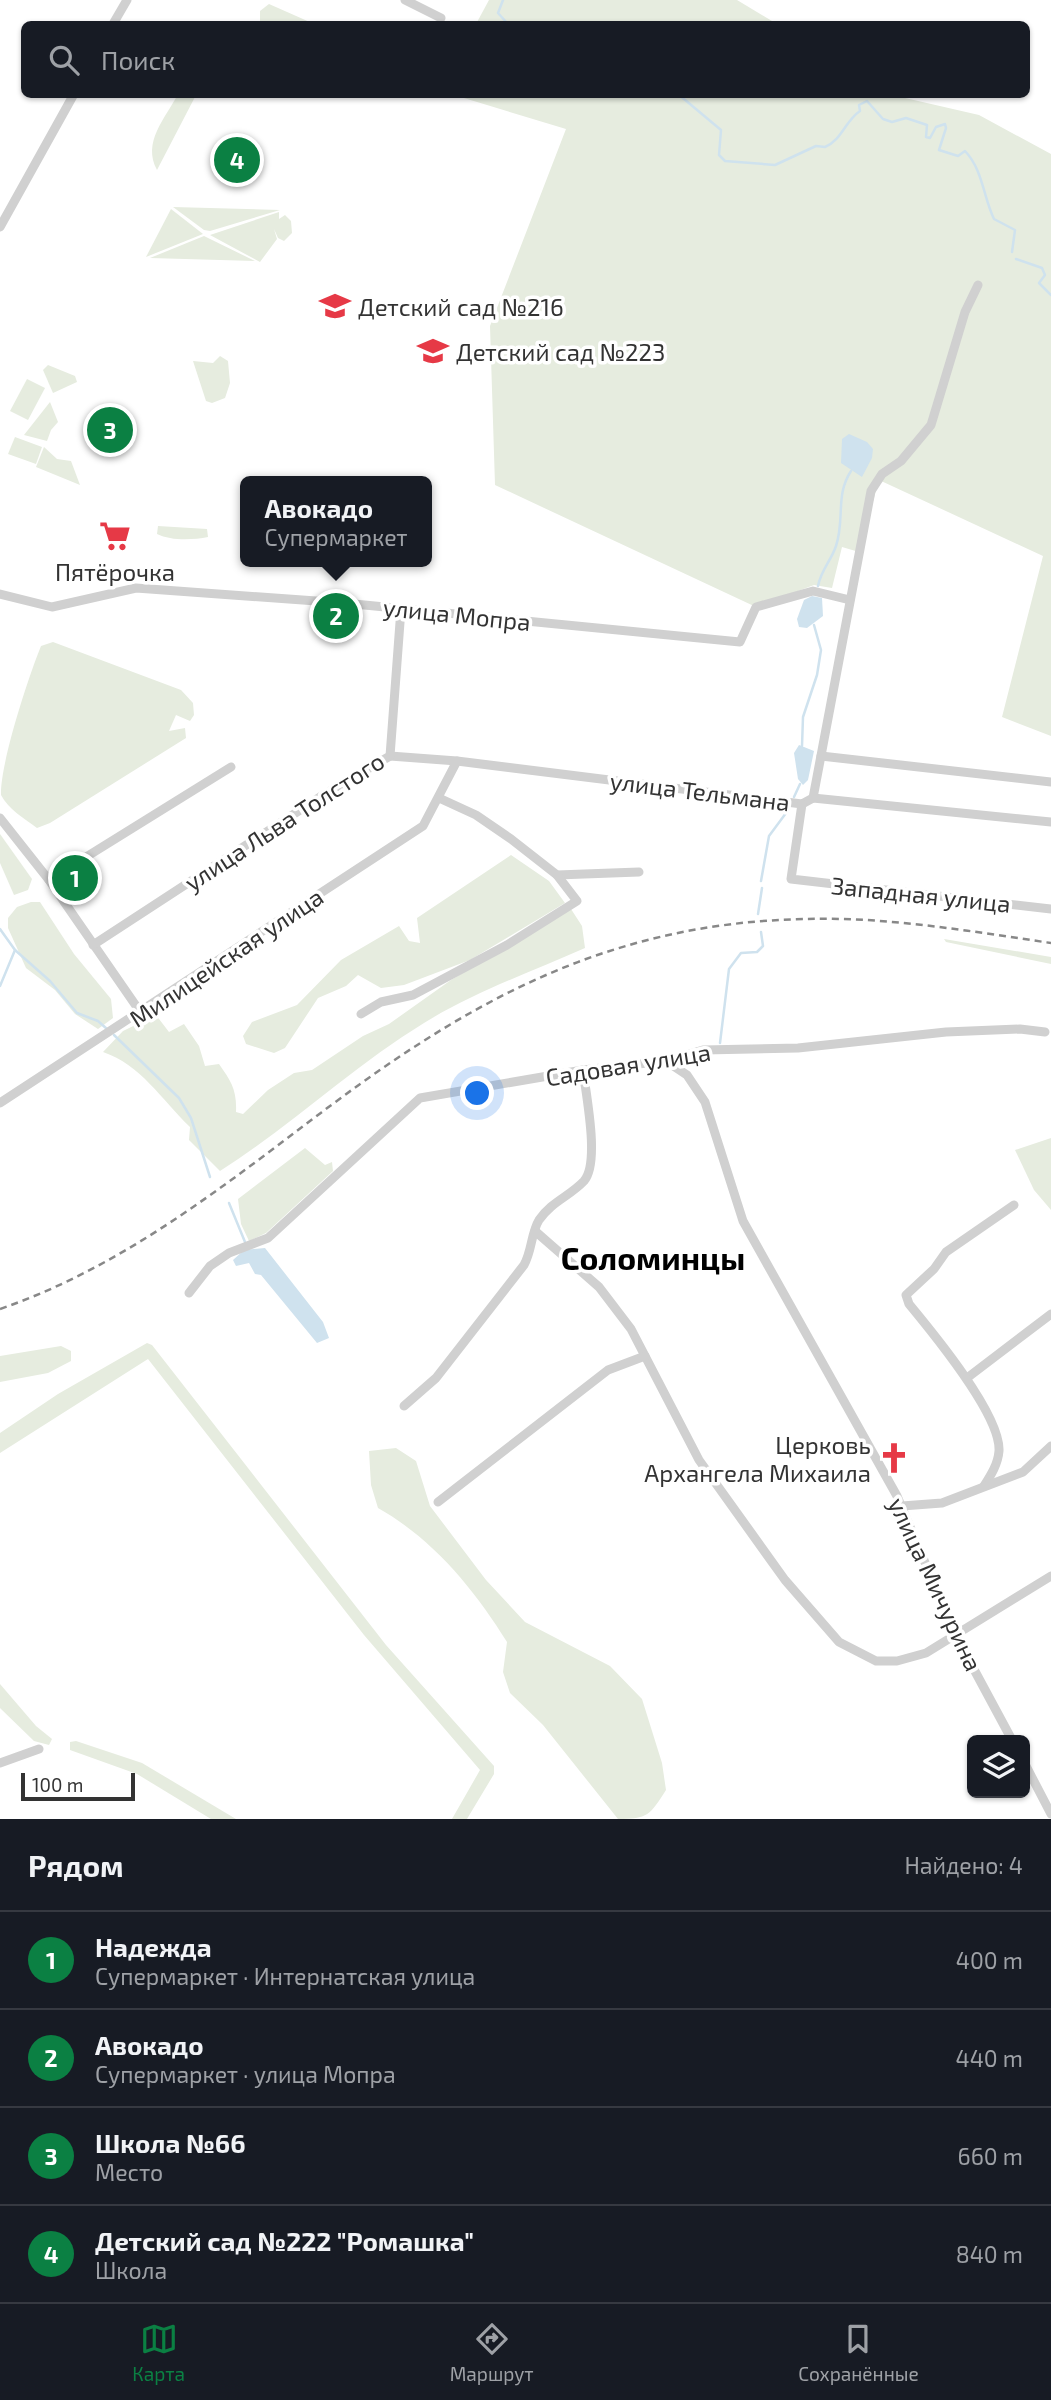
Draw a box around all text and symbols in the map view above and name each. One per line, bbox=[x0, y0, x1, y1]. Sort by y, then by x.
search box bbox=[21, 21, 1030, 98]
icon: search bbox=[45, 41, 83, 79]
text: Поиск bbox=[101, 44, 175, 75]
pin: 4 bbox=[214, 134, 260, 186]
school or university icon: Детский сад №216 bbox=[318, 289, 352, 323]
place label: Детский сад №216 bbox=[358, 292, 564, 321]
school or university icon: Детский сад №223 bbox=[416, 334, 450, 368]
place label: Детский сад №223 bbox=[456, 337, 665, 366]
pin: 3 bbox=[87, 404, 133, 456]
popup bbox=[240, 476, 432, 567]
text: Авокадо bbox=[265, 492, 373, 523]
supermarket icon: Пятёрочка bbox=[98, 519, 132, 553]
text: Супермаркет bbox=[265, 523, 408, 551]
place label: Пятёрочка bbox=[55, 557, 175, 586]
pin: 2 bbox=[313, 590, 359, 642]
street label: улица Мопра bbox=[382, 592, 532, 637]
street label: улица Льва Толстого bbox=[179, 746, 390, 897]
street label: улица Тельмана bbox=[608, 766, 792, 817]
pin: 1 bbox=[52, 852, 98, 904]
street label: Западная улица bbox=[830, 870, 1012, 919]
street label: Милицейская улица bbox=[124, 881, 329, 1033]
street label: Садовая улица bbox=[543, 1037, 713, 1092]
your location bbox=[460, 1076, 494, 1110]
district label: Соломинцы bbox=[561, 1238, 745, 1276]
place label: Церковь Архангела Михаила bbox=[644, 1430, 871, 1487]
church icon: Церковь Архангела Михаила bbox=[877, 1441, 911, 1475]
street label: улица Мичурина bbox=[882, 1493, 989, 1676]
map controls bbox=[967, 1735, 1030, 1798]
button: layers bbox=[967, 1735, 1030, 1798]
scale bar bbox=[21, 1770, 135, 1802]
text: 100 m bbox=[32, 1773, 83, 1796]
text: Рядом bbox=[28, 1847, 124, 1883]
text: Найдено: 4 bbox=[904, 1851, 1023, 1879]
text: Надежда bbox=[95, 1931, 212, 1962]
text: 1 bbox=[46, 1946, 56, 1974]
text: 400 m bbox=[956, 1946, 1023, 1974]
text: Супермаркет · Интернатская улица bbox=[95, 1962, 475, 1990]
text: Авокадо bbox=[95, 2029, 204, 2060]
text: 2 bbox=[44, 2044, 58, 2072]
text: 440 m bbox=[956, 2044, 1023, 2072]
text: Супермаркет · улица Мопра bbox=[95, 2060, 396, 2088]
text: Школа №66 bbox=[95, 2127, 245, 2158]
text: 3 bbox=[44, 2142, 58, 2170]
text: 660 m bbox=[958, 2142, 1023, 2170]
text: Место bbox=[95, 2158, 163, 2186]
text: Детский сад №222 "Ромашка" bbox=[95, 2225, 474, 2256]
text: 4 bbox=[44, 2240, 58, 2268]
text: 840 m bbox=[956, 2240, 1023, 2268]
text: Школа bbox=[95, 2256, 167, 2284]
tab: Карта bbox=[132, 2320, 185, 2385]
tab: Маршрут bbox=[450, 2320, 534, 2385]
tab: Сохранённые bbox=[798, 2320, 919, 2385]

